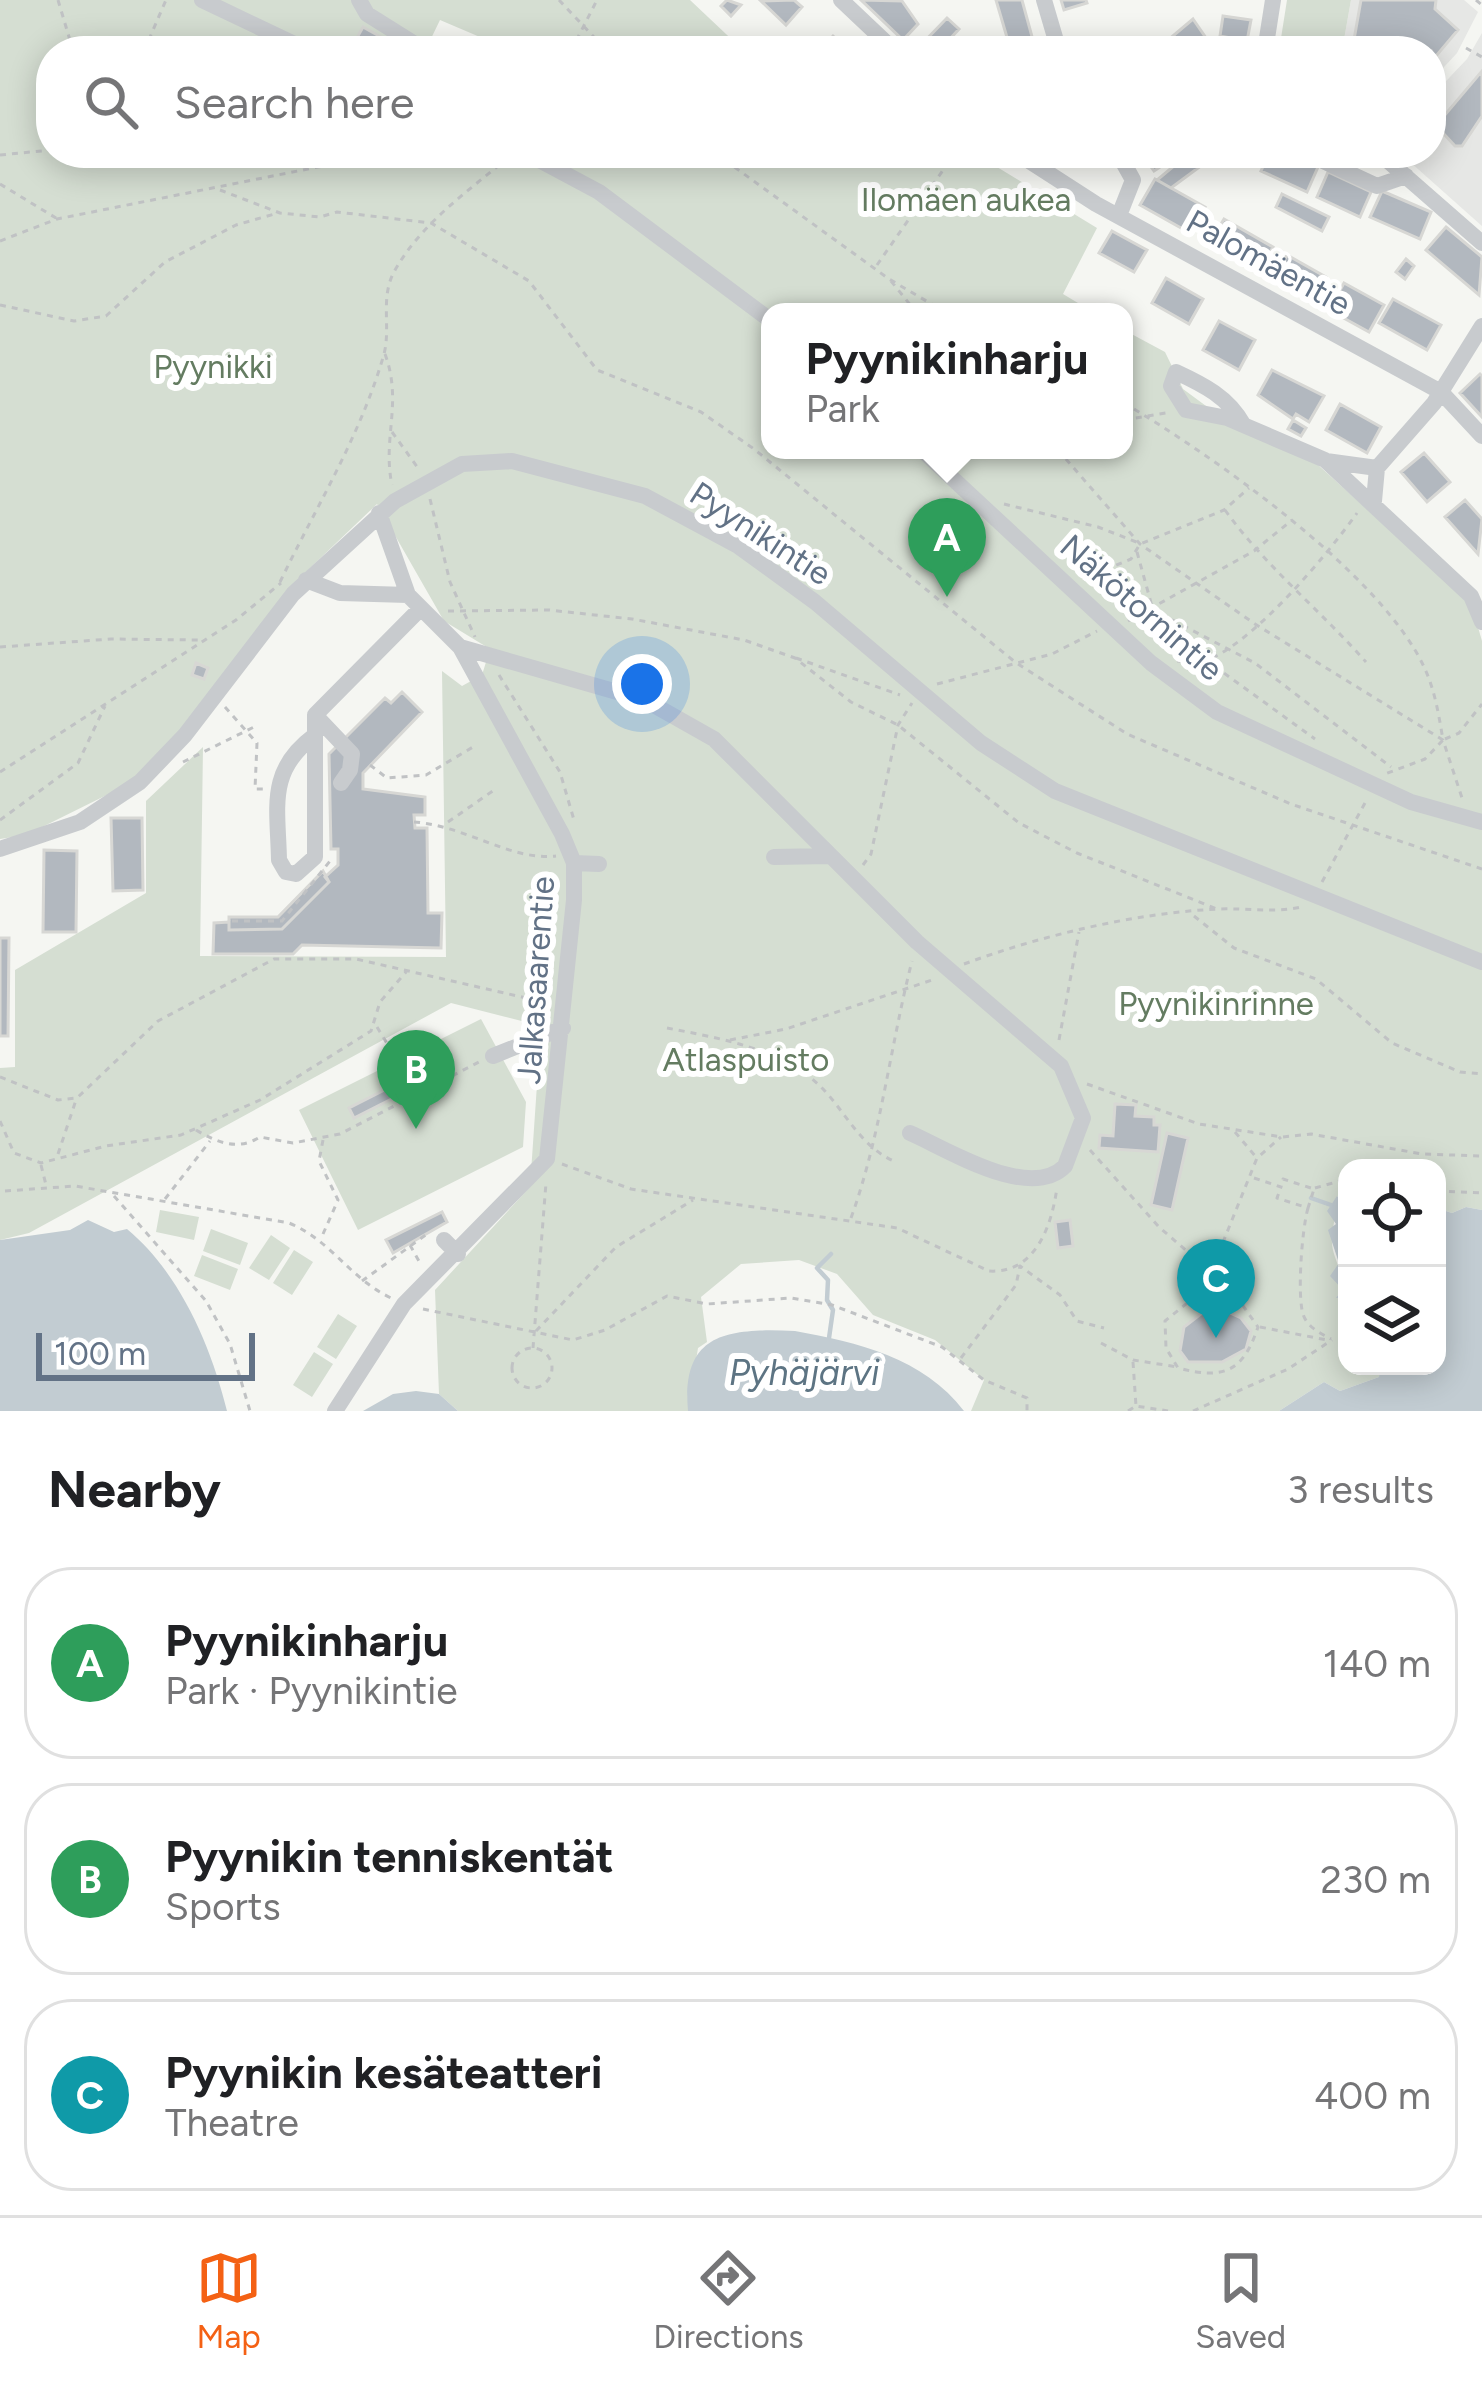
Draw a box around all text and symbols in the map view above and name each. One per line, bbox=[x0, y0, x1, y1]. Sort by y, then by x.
search box bbox=[36, 36, 1446, 168]
icon: search bbox=[78, 69, 144, 135]
text: Search here bbox=[174, 75, 414, 129]
park label: Ilomäen aukea bbox=[861, 180, 1071, 219]
street label: Palomäentie bbox=[1180, 201, 1358, 323]
popup bbox=[761, 303, 1133, 459]
text: Pyynikinharju bbox=[805, 331, 1089, 385]
park label: Pyynikki bbox=[153, 347, 273, 386]
text: Park bbox=[805, 385, 880, 432]
street label: Pyynikintie bbox=[683, 473, 838, 593]
pin: A bbox=[908, 498, 986, 597]
street label: Näkötornintie bbox=[1052, 526, 1231, 689]
your location bbox=[612, 654, 672, 714]
street label: Jalkasaarentie bbox=[509, 875, 562, 1085]
park label: Pyynikinrinne bbox=[1118, 984, 1314, 1023]
pin: B bbox=[377, 1030, 455, 1129]
park label: Atlaspuisto bbox=[663, 1040, 829, 1079]
map controls bbox=[1338, 1159, 1446, 1375]
button: locate bbox=[1338, 1159, 1446, 1267]
pin: C bbox=[1177, 1239, 1255, 1338]
button: layers bbox=[1338, 1267, 1446, 1375]
scale bar bbox=[36, 1327, 255, 1380]
text: 100 m bbox=[54, 1334, 146, 1373]
water label: Pyhäjärvi bbox=[729, 1351, 880, 1394]
text: Nearby bbox=[48, 1459, 221, 1520]
text: 3 results bbox=[1287, 1466, 1434, 1513]
text: Pyynikinharju bbox=[165, 1613, 448, 1667]
text: A bbox=[76, 1640, 104, 1687]
text: 140 m bbox=[1323, 1640, 1431, 1687]
text: Park · Pyynikintie bbox=[165, 1667, 458, 1714]
text: Pyynikin tenniskentät bbox=[165, 1829, 614, 1883]
text: B bbox=[78, 1856, 102, 1903]
text: 230 m bbox=[1320, 1856, 1431, 1903]
text: Sports bbox=[165, 1883, 281, 1930]
text: Pyynikin kesäteatteri bbox=[165, 2045, 602, 2099]
text: C bbox=[76, 2072, 104, 2119]
text: 400 m bbox=[1314, 2072, 1431, 2119]
text: Theatre bbox=[165, 2099, 299, 2146]
tab: Map bbox=[196, 2245, 262, 2356]
tab: Directions bbox=[653, 2245, 804, 2356]
tab: Saved bbox=[1195, 2245, 1286, 2356]

